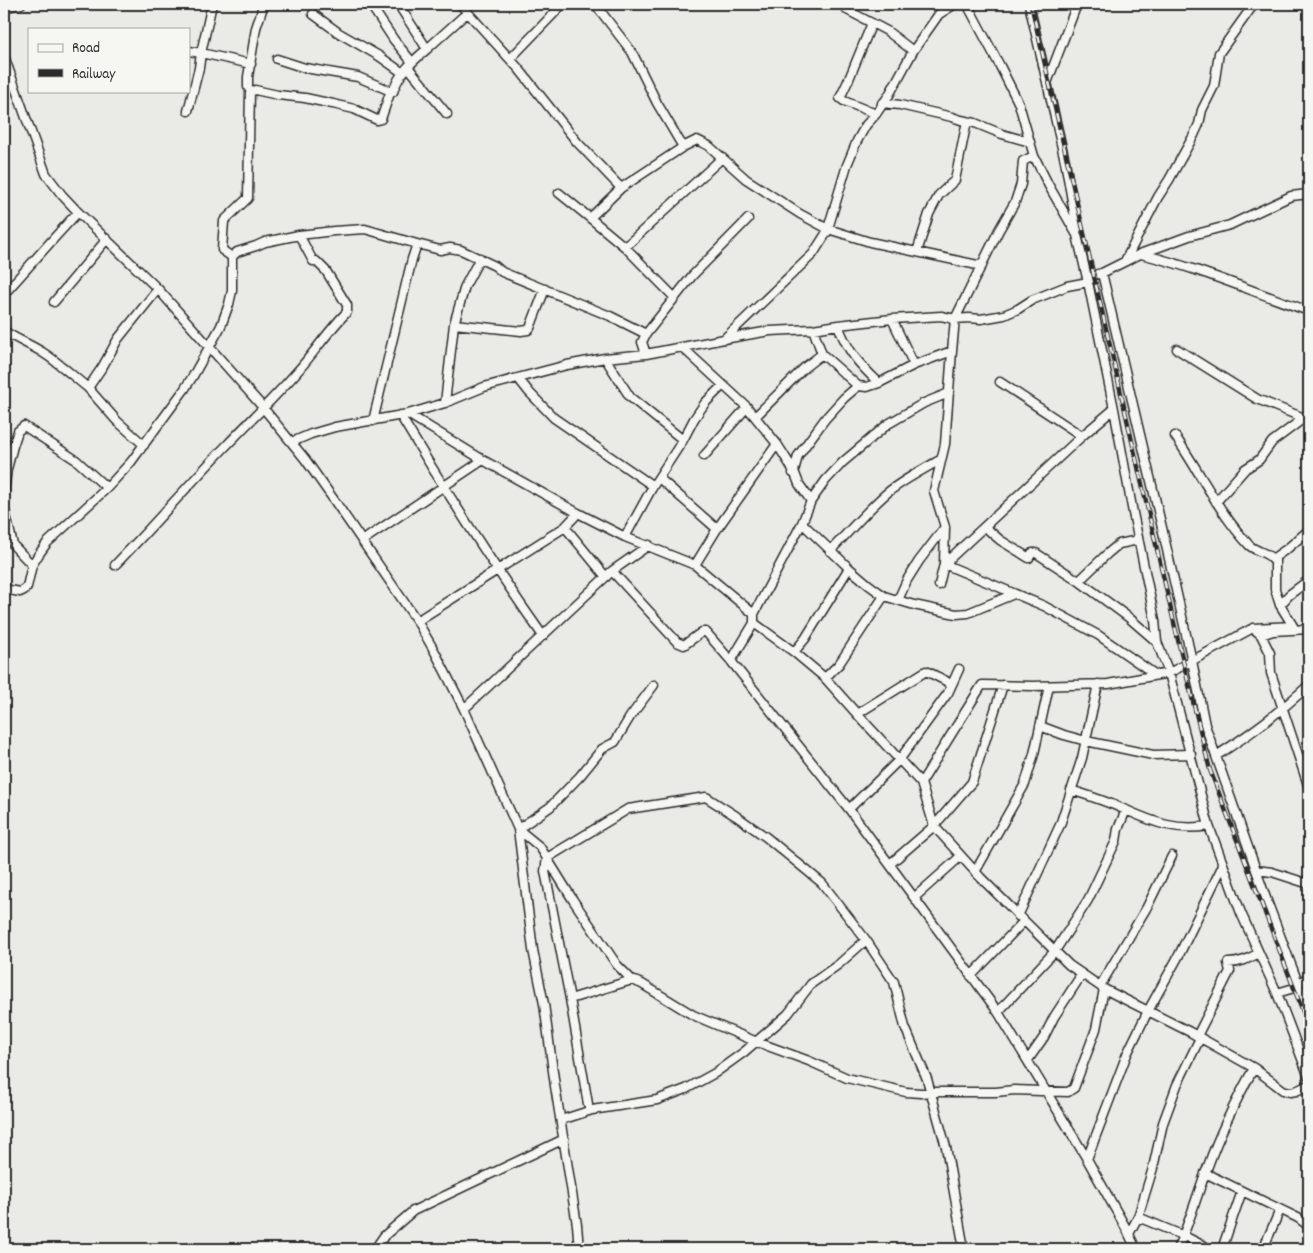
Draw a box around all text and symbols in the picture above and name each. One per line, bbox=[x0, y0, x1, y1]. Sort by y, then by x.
legend bbox=[28, 28, 190, 92]
text: Road bbox=[72, 38, 100, 60]
text: Railway bbox=[72, 64, 116, 86]

